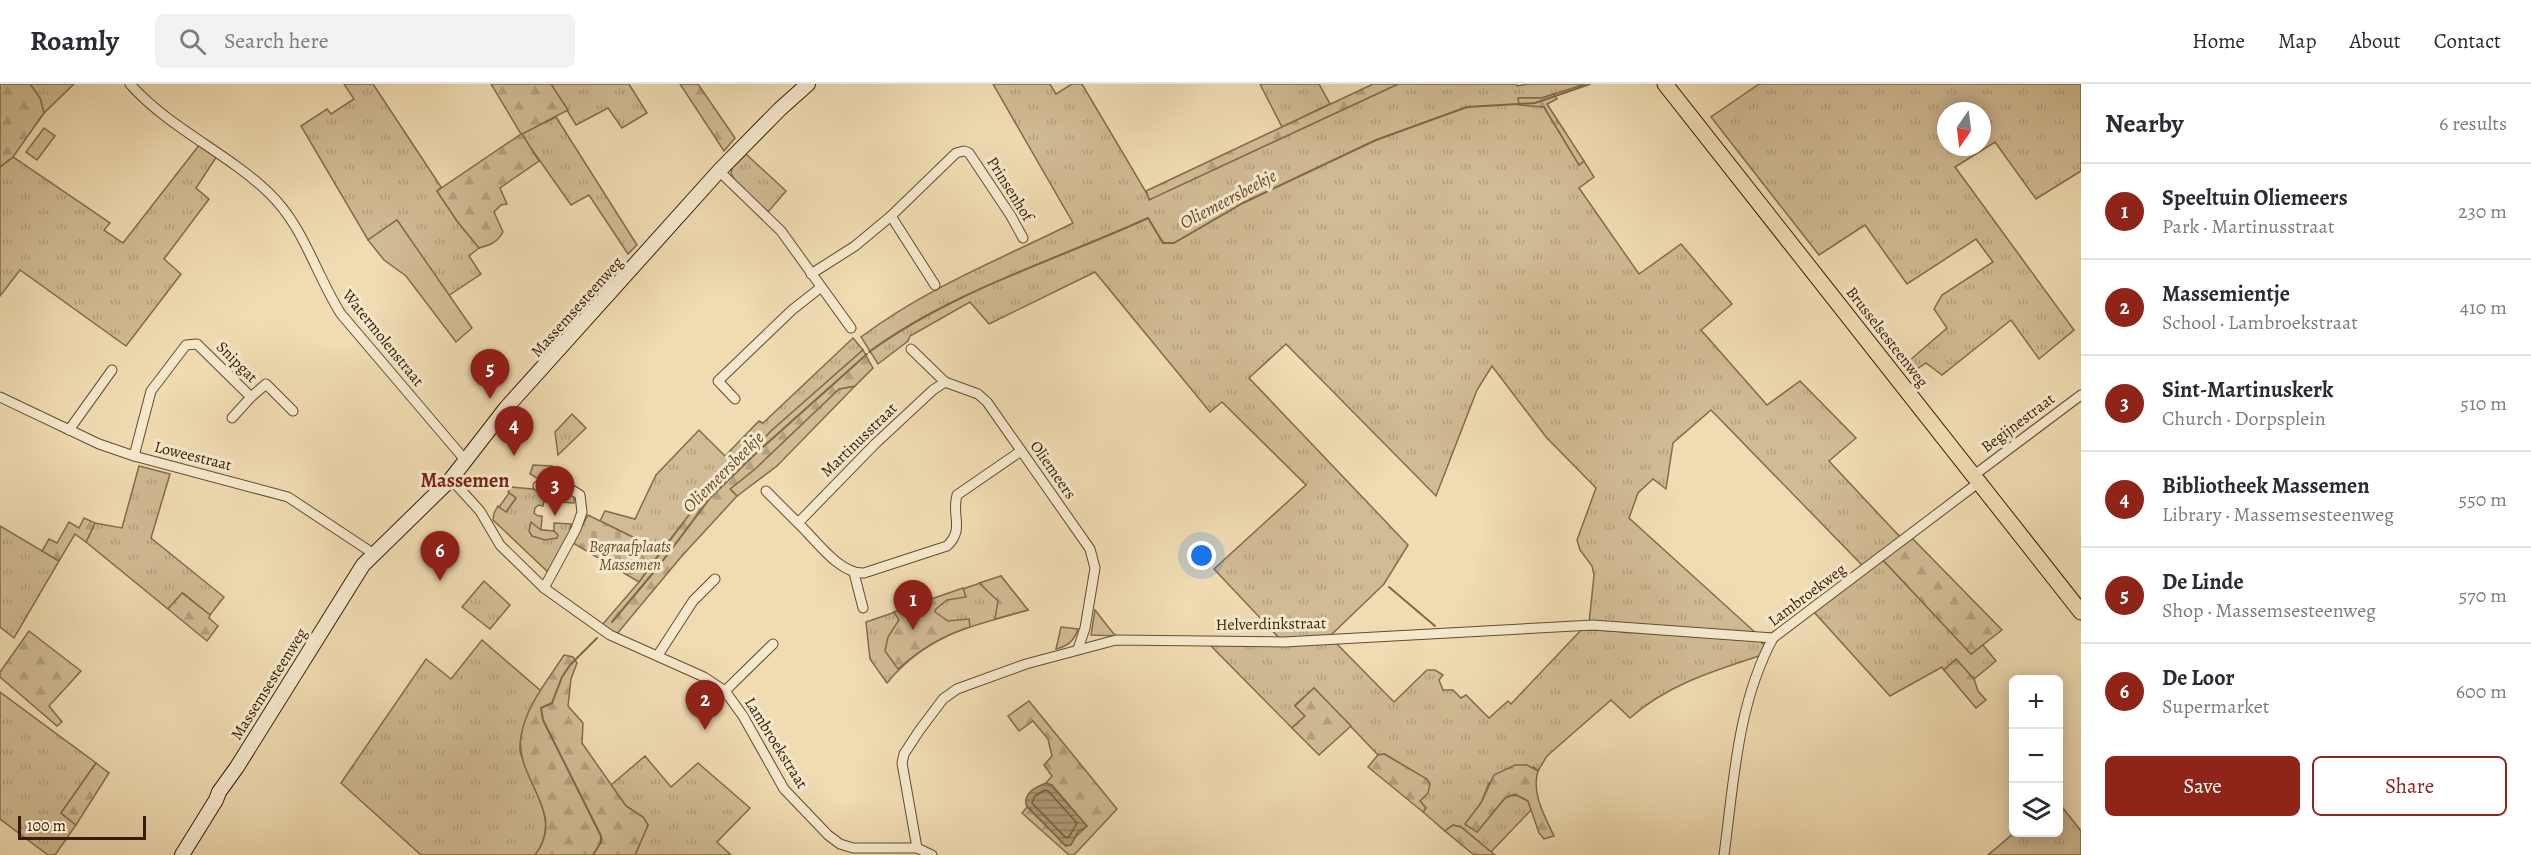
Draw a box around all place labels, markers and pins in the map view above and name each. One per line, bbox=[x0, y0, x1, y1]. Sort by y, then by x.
pin: 5 bbox=[470, 350, 510, 399]
pin: 4 bbox=[494, 406, 534, 456]
pin: 3 bbox=[536, 466, 574, 516]
pin: 6 bbox=[420, 532, 460, 581]
pin: 1 bbox=[894, 580, 932, 630]
pin: 2 bbox=[686, 680, 724, 730]

